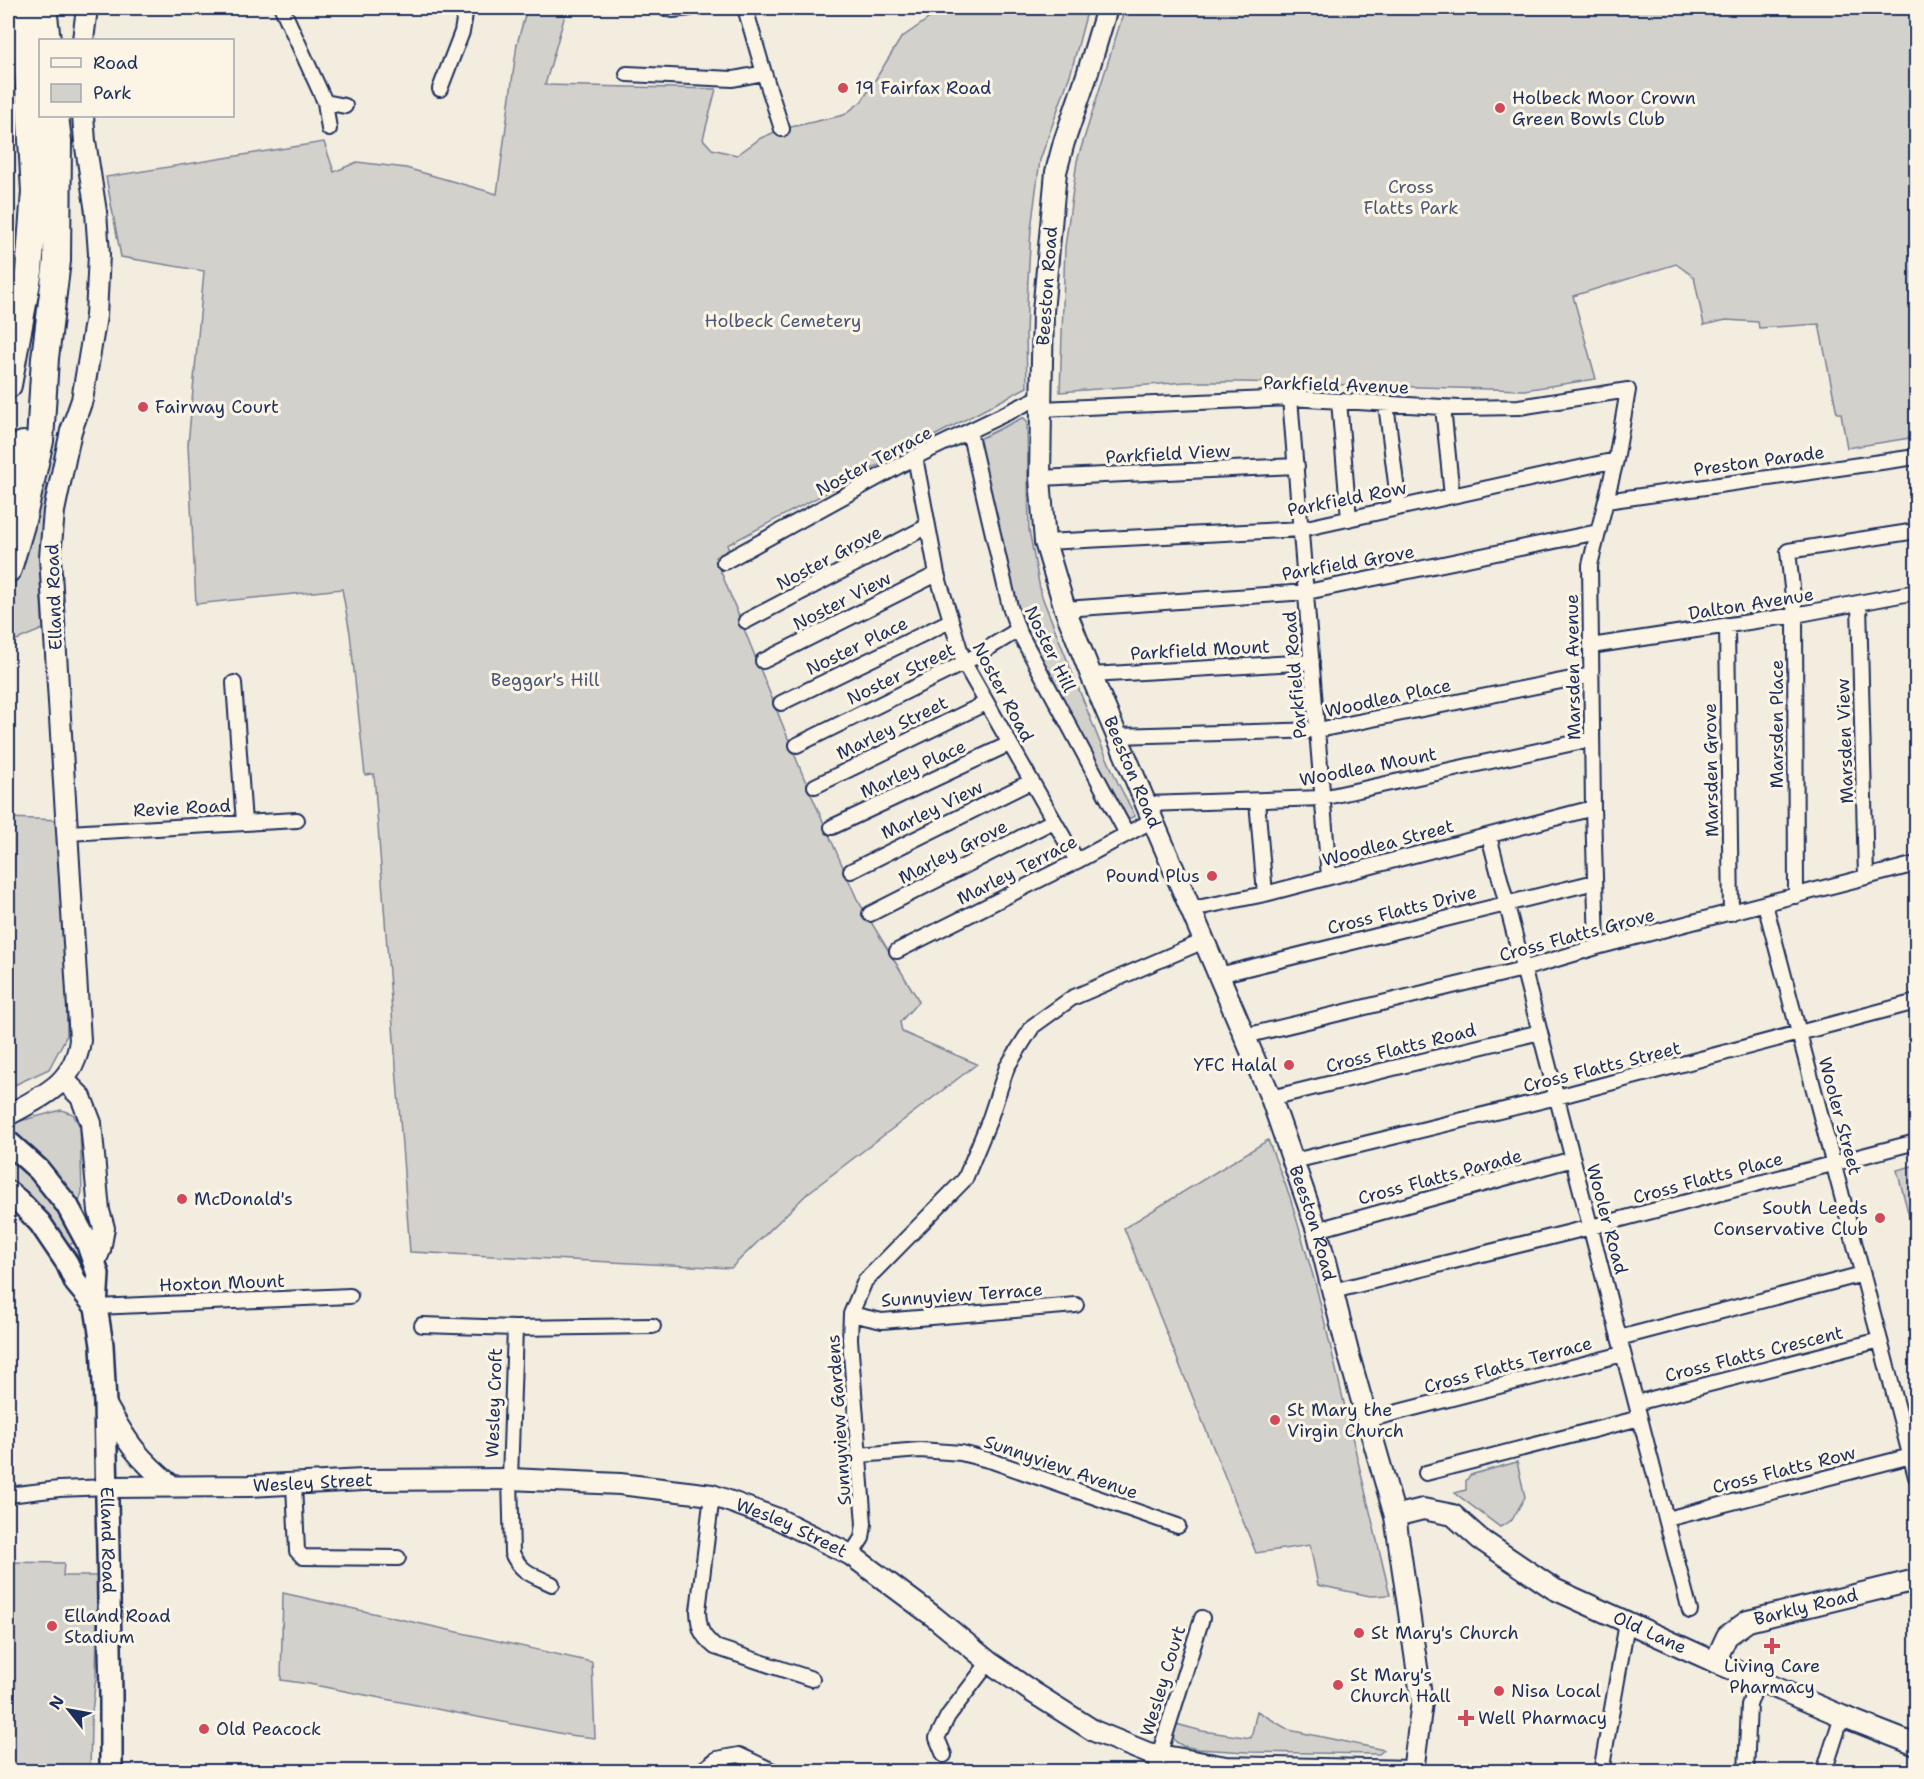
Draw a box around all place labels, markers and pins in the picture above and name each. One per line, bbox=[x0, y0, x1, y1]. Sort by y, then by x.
place label: 19 Fairfax Road bbox=[855, 76, 991, 100]
marker: 19 Fairfax Road bbox=[836, 81, 850, 95]
place label: Holbeck Moor Crown Green Bowls Club bbox=[1512, 86, 1696, 131]
marker: Holbeck Moor Crown Green Bowls Club bbox=[1493, 101, 1507, 115]
place label: Fairway Court bbox=[155, 395, 279, 419]
marker: Fairway Court bbox=[136, 400, 150, 414]
place label: Pound Plus bbox=[1106, 864, 1200, 888]
marker: Pound Plus bbox=[1205, 869, 1219, 883]
place label: YFC Halal bbox=[1193, 1053, 1278, 1077]
marker: YFC Halal bbox=[1282, 1058, 1296, 1072]
place label: McDonald's bbox=[194, 1187, 293, 1211]
marker: McDonald's bbox=[175, 1192, 189, 1206]
place label: South Leeds Conservative Club bbox=[1713, 1196, 1868, 1241]
marker: South Leeds Conservative Club bbox=[1873, 1211, 1887, 1225]
place label: St Mary the Virgin Church bbox=[1287, 1398, 1404, 1443]
marker: St Mary the Virgin Church bbox=[1268, 1413, 1282, 1427]
place label: Elland Road Stadium bbox=[64, 1604, 171, 1649]
marker: Elland Road Stadium bbox=[45, 1619, 59, 1633]
place label: St Mary's Church bbox=[1371, 1621, 1519, 1645]
marker: St Mary's Church bbox=[1352, 1626, 1366, 1640]
marker: Living Care Pharmacy bbox=[1765, 1639, 1779, 1653]
place label: Living Care Pharmacy bbox=[1724, 1654, 1820, 1699]
place label: St Mary's Church Hall bbox=[1350, 1663, 1451, 1708]
marker: St Mary's Church Hall bbox=[1331, 1678, 1345, 1692]
place label: Nisa Local bbox=[1511, 1679, 1602, 1703]
marker: Nisa Local bbox=[1492, 1684, 1506, 1698]
place label: Well Pharmacy bbox=[1478, 1706, 1607, 1730]
marker: Well Pharmacy bbox=[1459, 1711, 1473, 1725]
place label: Old Peacock bbox=[216, 1717, 321, 1741]
marker: Old Peacock bbox=[197, 1722, 211, 1736]

